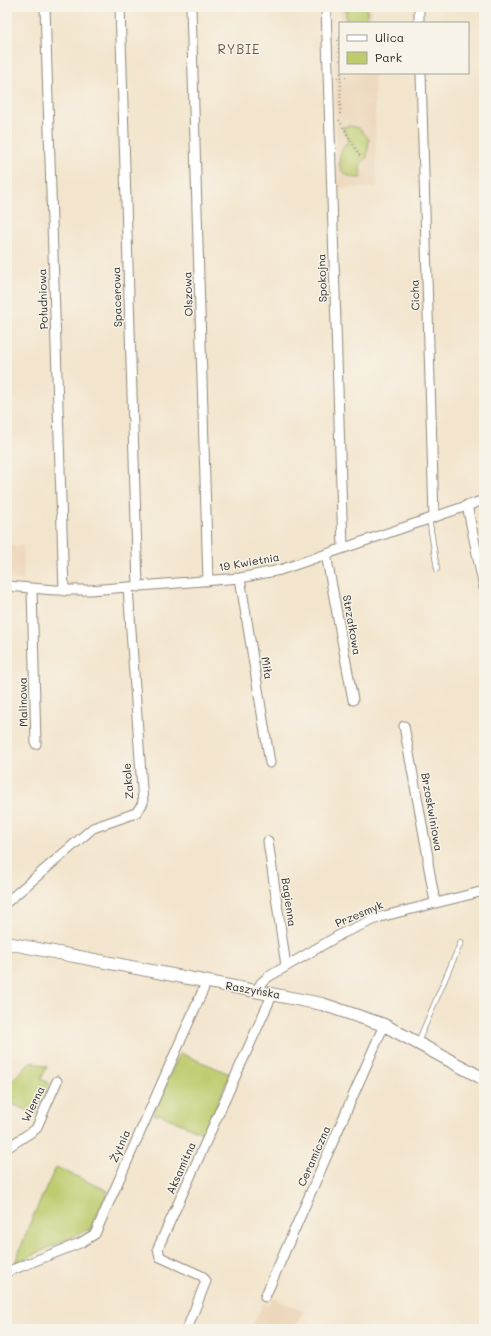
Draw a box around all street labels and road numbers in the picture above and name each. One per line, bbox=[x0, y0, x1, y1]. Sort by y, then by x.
street label: Spokojna bbox=[313, 253, 330, 303]
street label: Spacerowa bbox=[108, 266, 125, 328]
street label: Południowa bbox=[34, 268, 51, 330]
street label: Olszowa bbox=[179, 271, 196, 317]
street label: Cicha bbox=[406, 279, 423, 311]
street label: 19 Kwietnia bbox=[217, 549, 281, 574]
street label: Strzałkowa bbox=[340, 594, 365, 656]
street label: Miła bbox=[258, 656, 277, 680]
street label: Malinowa bbox=[15, 677, 30, 727]
street label: Zakole bbox=[118, 762, 137, 800]
street label: Brzoskwiniowa bbox=[418, 771, 447, 852]
street label: Bagienna bbox=[279, 876, 300, 928]
street label: Przesmyk bbox=[332, 897, 385, 930]
street label: Raszyńska bbox=[225, 977, 282, 1002]
street label: Wierna bbox=[17, 1083, 48, 1124]
street label: Ceramiczna bbox=[294, 1123, 334, 1188]
street label: Żytnia bbox=[106, 1127, 133, 1165]
street label: Aksamitna bbox=[162, 1139, 199, 1196]

